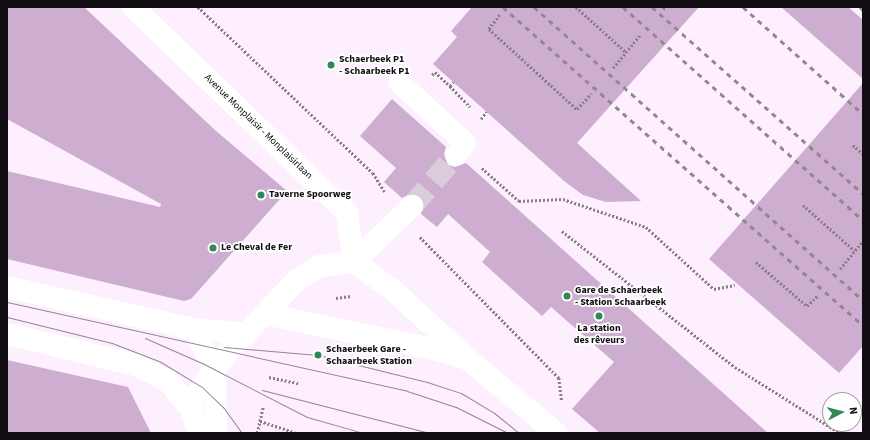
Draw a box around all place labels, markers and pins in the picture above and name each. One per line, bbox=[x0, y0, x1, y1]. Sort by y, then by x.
place label: Schaerbeek P1 - Schaarbeek P1 bbox=[339, 53, 410, 76]
marker: Schaerbeek P1 - Schaarbeek P1 bbox=[326, 60, 336, 70]
place label: Taverne Spoorweg bbox=[269, 189, 351, 201]
marker: Taverne Spoorweg bbox=[256, 190, 266, 200]
place label: Le Cheval de Fer bbox=[221, 242, 292, 254]
marker: Le Cheval de Fer bbox=[208, 243, 218, 253]
place label: Gare de Schaerbeek - Station Schaarbeek bbox=[575, 284, 666, 308]
marker: Gare de Schaerbeek - Station Schaarbeek bbox=[562, 291, 572, 301]
marker: La station des rêveurs bbox=[594, 311, 604, 321]
place label: La station des rêveurs bbox=[574, 322, 624, 346]
place label: Schaerbeek Gare - Schaarbeek Station bbox=[326, 343, 412, 366]
marker: Schaerbeek Gare - Schaarbeek Station bbox=[313, 350, 323, 360]

